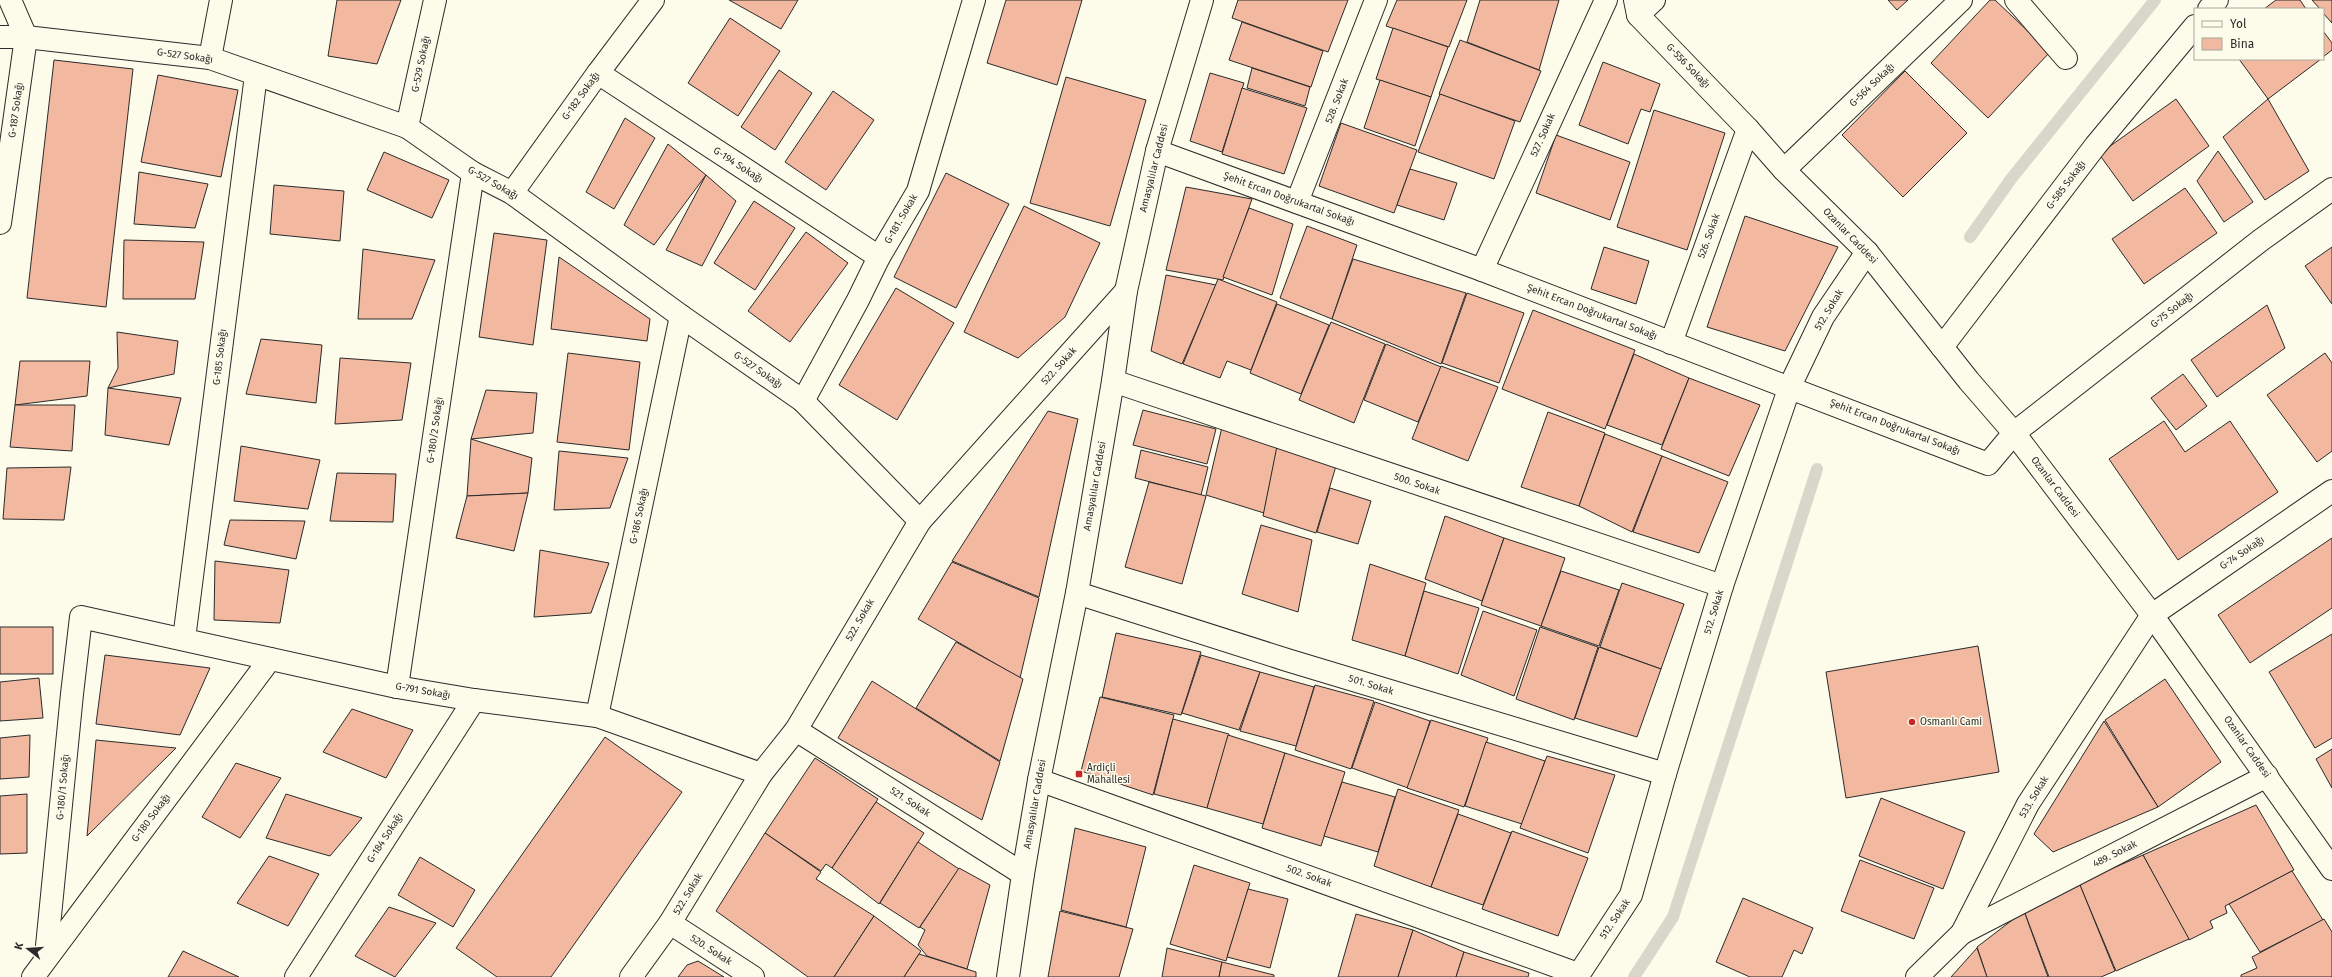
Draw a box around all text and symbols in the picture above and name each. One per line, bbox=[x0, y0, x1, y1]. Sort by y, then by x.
legend bbox=[2194, 8, 2324, 60]
text: Yol bbox=[2230, 17, 2247, 31]
street label: G-529 Sokağı bbox=[409, 35, 433, 93]
text: Bina bbox=[2230, 37, 2254, 51]
street label: G-556 Sokağı bbox=[1664, 41, 1712, 91]
street label: G-527 Sokağı bbox=[156, 46, 214, 66]
street label: G-564 Sokağı bbox=[1847, 60, 1897, 110]
street label: G-182 Sokağı bbox=[560, 70, 602, 122]
street label: 528. Sokak bbox=[1323, 76, 1351, 125]
street label: G-187 Sokağı bbox=[6, 81, 26, 139]
street label: 527. Sokak bbox=[1528, 111, 1558, 158]
street label: Amasyalılar Caddesi bbox=[1137, 122, 1171, 213]
street label: G-194 Sokağı bbox=[711, 145, 765, 185]
street label: G-585 Sokağı bbox=[2044, 158, 2088, 212]
street label: G-527 Sokağı bbox=[465, 164, 521, 202]
street label: Şehit Ercan Doğrukartal Sokağı bbox=[1222, 170, 1356, 228]
street label: G-181. Sokak bbox=[882, 191, 920, 246]
street label: Ozanlar Caddesi bbox=[1820, 206, 1880, 267]
street label: 526. Sokak bbox=[1695, 211, 1723, 260]
street label: Şehit Ercan Doğrukartal Sokağı bbox=[1525, 282, 1659, 342]
street label: 512. Sokak bbox=[1812, 287, 1846, 333]
street label: G-75 Sokağı bbox=[2148, 289, 2196, 331]
street label: G-185 Sokağı bbox=[211, 328, 229, 386]
street label: 522. Sokak bbox=[1039, 344, 1080, 387]
street label: G-527 Sokağı bbox=[731, 349, 785, 391]
street label: G-180/2 Sokağı bbox=[424, 396, 446, 464]
street label: Şehit Ercan Doğrukartal Sokağı bbox=[1828, 397, 1962, 457]
street label: Amasyalılar Caddesi bbox=[1081, 440, 1109, 532]
street label: Ozanlar Caddesi bbox=[2028, 454, 2082, 520]
street label: 500. Sokak bbox=[1392, 471, 1442, 498]
street label: G-186 Sokağı bbox=[627, 487, 651, 545]
street label: G-74 Sokağı bbox=[2217, 534, 2267, 572]
street label: 512. Sokak bbox=[1702, 588, 1727, 636]
street label: 522. Sokak bbox=[843, 596, 877, 643]
street label: 501. Sokak bbox=[1347, 672, 1396, 698]
street label: G-791 Sokağı bbox=[395, 680, 451, 702]
street label: Ozanlar Caddesi bbox=[2221, 714, 2273, 780]
place label: Osmanlı Cami bbox=[1920, 716, 1982, 728]
marker: Osmanlı Cami bbox=[1907, 717, 1917, 727]
street label: G-180/1 Sokağı bbox=[54, 753, 72, 821]
street label: Amasyalılar Caddesi bbox=[1021, 758, 1049, 850]
place label: Ardiçli Mahallesi bbox=[1087, 762, 1130, 786]
marker: Ardiçli Mahallesi bbox=[1074, 769, 1084, 779]
street label: 533. Sokak bbox=[2017, 773, 2052, 820]
street label: 521. Sokak bbox=[888, 784, 933, 820]
street label: G-180 Sokağı bbox=[129, 791, 173, 845]
street label: G-184 Sokağı bbox=[364, 811, 406, 865]
street label: 489. Sokak bbox=[2091, 837, 2140, 870]
street label: 502. Sokak bbox=[1285, 862, 1334, 890]
street label: 522. Sokak bbox=[671, 870, 706, 917]
street label: 512. Sokak bbox=[1597, 896, 1633, 941]
north arrow bbox=[8, 929, 48, 969]
street label: 520. Sokak bbox=[688, 932, 735, 968]
text: K bbox=[12, 940, 26, 951]

